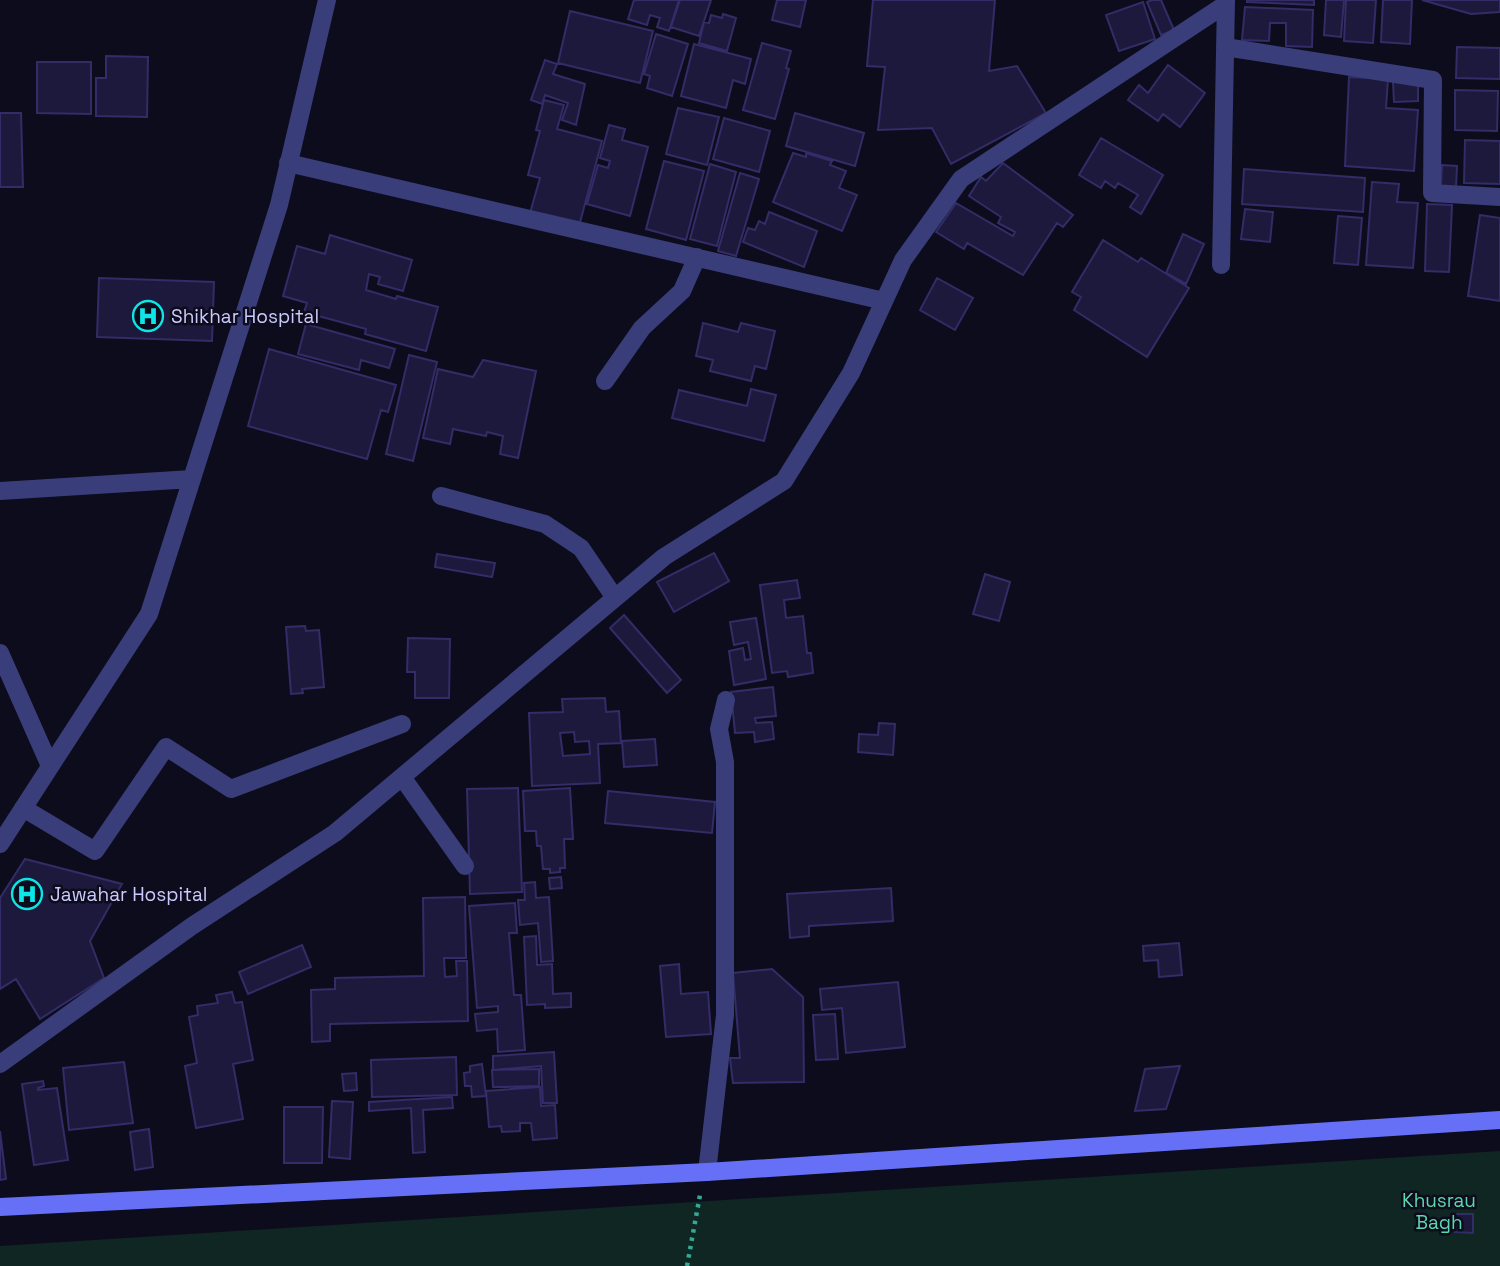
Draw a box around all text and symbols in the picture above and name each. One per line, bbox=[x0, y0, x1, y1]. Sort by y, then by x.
hospital icon: Shikhar Hospital bbox=[131, 299, 165, 333]
place label: Shikhar Hospital bbox=[171, 304, 319, 329]
hospital icon: Jawahar Hospital bbox=[10, 877, 44, 911]
place label: Jawahar Hospital bbox=[50, 882, 208, 907]
park label: Khusrau Bagh bbox=[1402, 1188, 1476, 1235]

